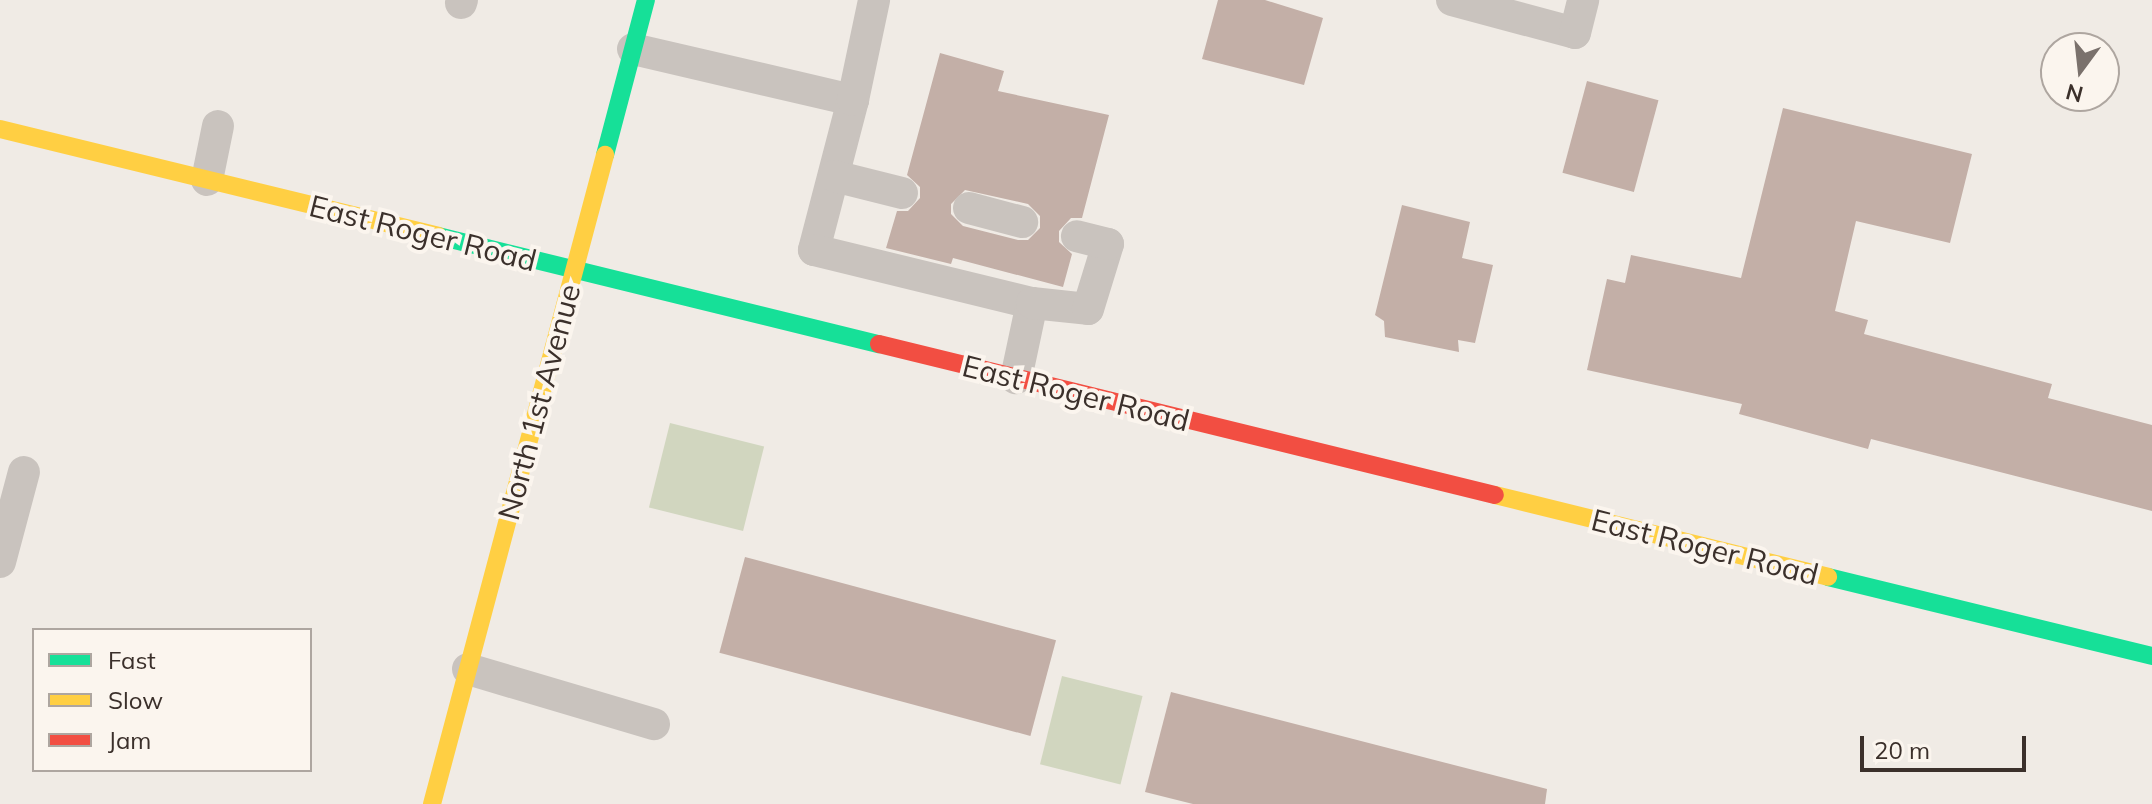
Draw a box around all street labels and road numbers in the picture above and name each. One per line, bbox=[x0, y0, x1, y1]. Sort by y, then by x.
street label: East Roger Road bbox=[306, 187, 540, 279]
street label: North 1st Avenue bbox=[490, 280, 588, 524]
street label: East Roger Road bbox=[959, 347, 1193, 439]
street label: East Roger Road bbox=[1588, 501, 1822, 593]

